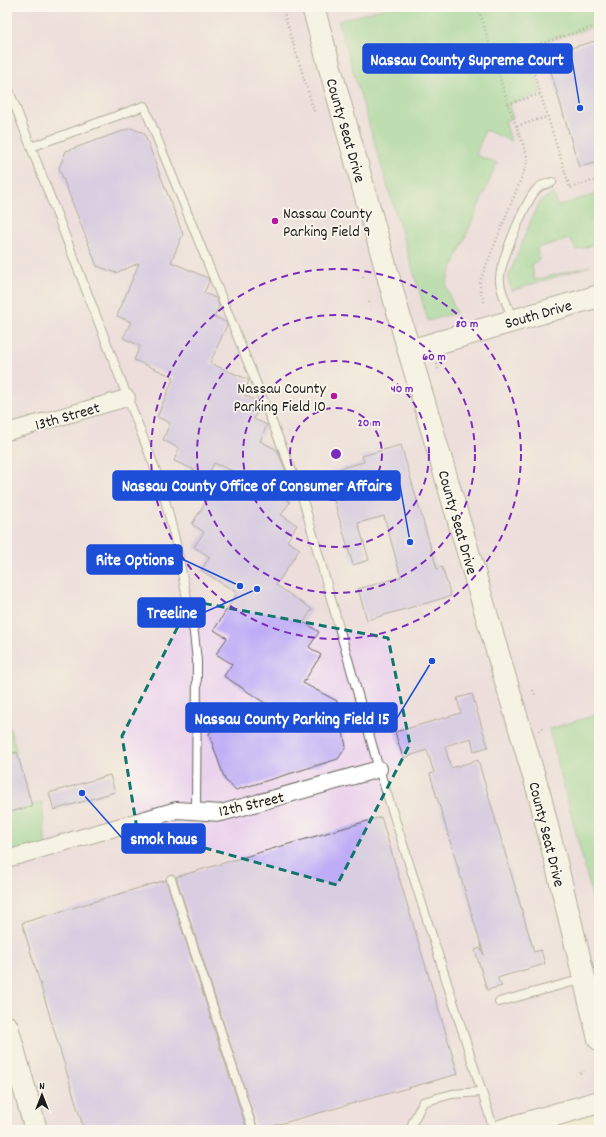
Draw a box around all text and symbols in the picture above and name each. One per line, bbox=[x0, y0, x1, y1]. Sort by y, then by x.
callout: Nassau County Supreme Court bbox=[363, 44, 572, 73]
text: Nassau County Supreme Court bbox=[370, 50, 564, 74]
street label: County Seat Drive bbox=[319, 76, 370, 185]
place label: Nassau County Parking Field 9 bbox=[283, 203, 372, 244]
marker: Nassau County Parking Field 9 bbox=[270, 216, 280, 226]
street label: South Drive bbox=[502, 295, 575, 336]
text: 80 m bbox=[456, 316, 478, 333]
text: 60 m bbox=[422, 349, 446, 366]
place label: Nassau County Parking Field 10 bbox=[233, 378, 327, 419]
text: 40 m bbox=[391, 381, 413, 398]
marker: Nassau County Parking Field 10 bbox=[329, 391, 339, 401]
street label: 13th Street bbox=[33, 397, 103, 438]
text: 20 m bbox=[358, 415, 380, 432]
centre of rings bbox=[329, 447, 343, 461]
street label: County Seat Drive bbox=[431, 468, 482, 577]
callout: Nassau County Office of Consumer Affairs bbox=[113, 471, 400, 500]
text: Nassau County Office of Consumer Affairs bbox=[122, 476, 392, 500]
callout: Rite Options bbox=[87, 545, 182, 574]
text: Rite Options bbox=[96, 550, 174, 574]
callout: Treeline bbox=[138, 598, 205, 627]
text: Treeline bbox=[147, 603, 198, 627]
callout: Nassau County Parking Field 15 bbox=[186, 703, 397, 732]
text: Nassau County Parking Field 15 bbox=[194, 709, 390, 733]
street label: County Seat Drive bbox=[521, 780, 570, 889]
street label: 12th Street bbox=[217, 787, 287, 824]
callout: smok haus bbox=[122, 824, 205, 853]
text: smok haus bbox=[130, 829, 198, 853]
north arrow bbox=[22, 1075, 62, 1115]
text: N bbox=[39, 1079, 45, 1095]

